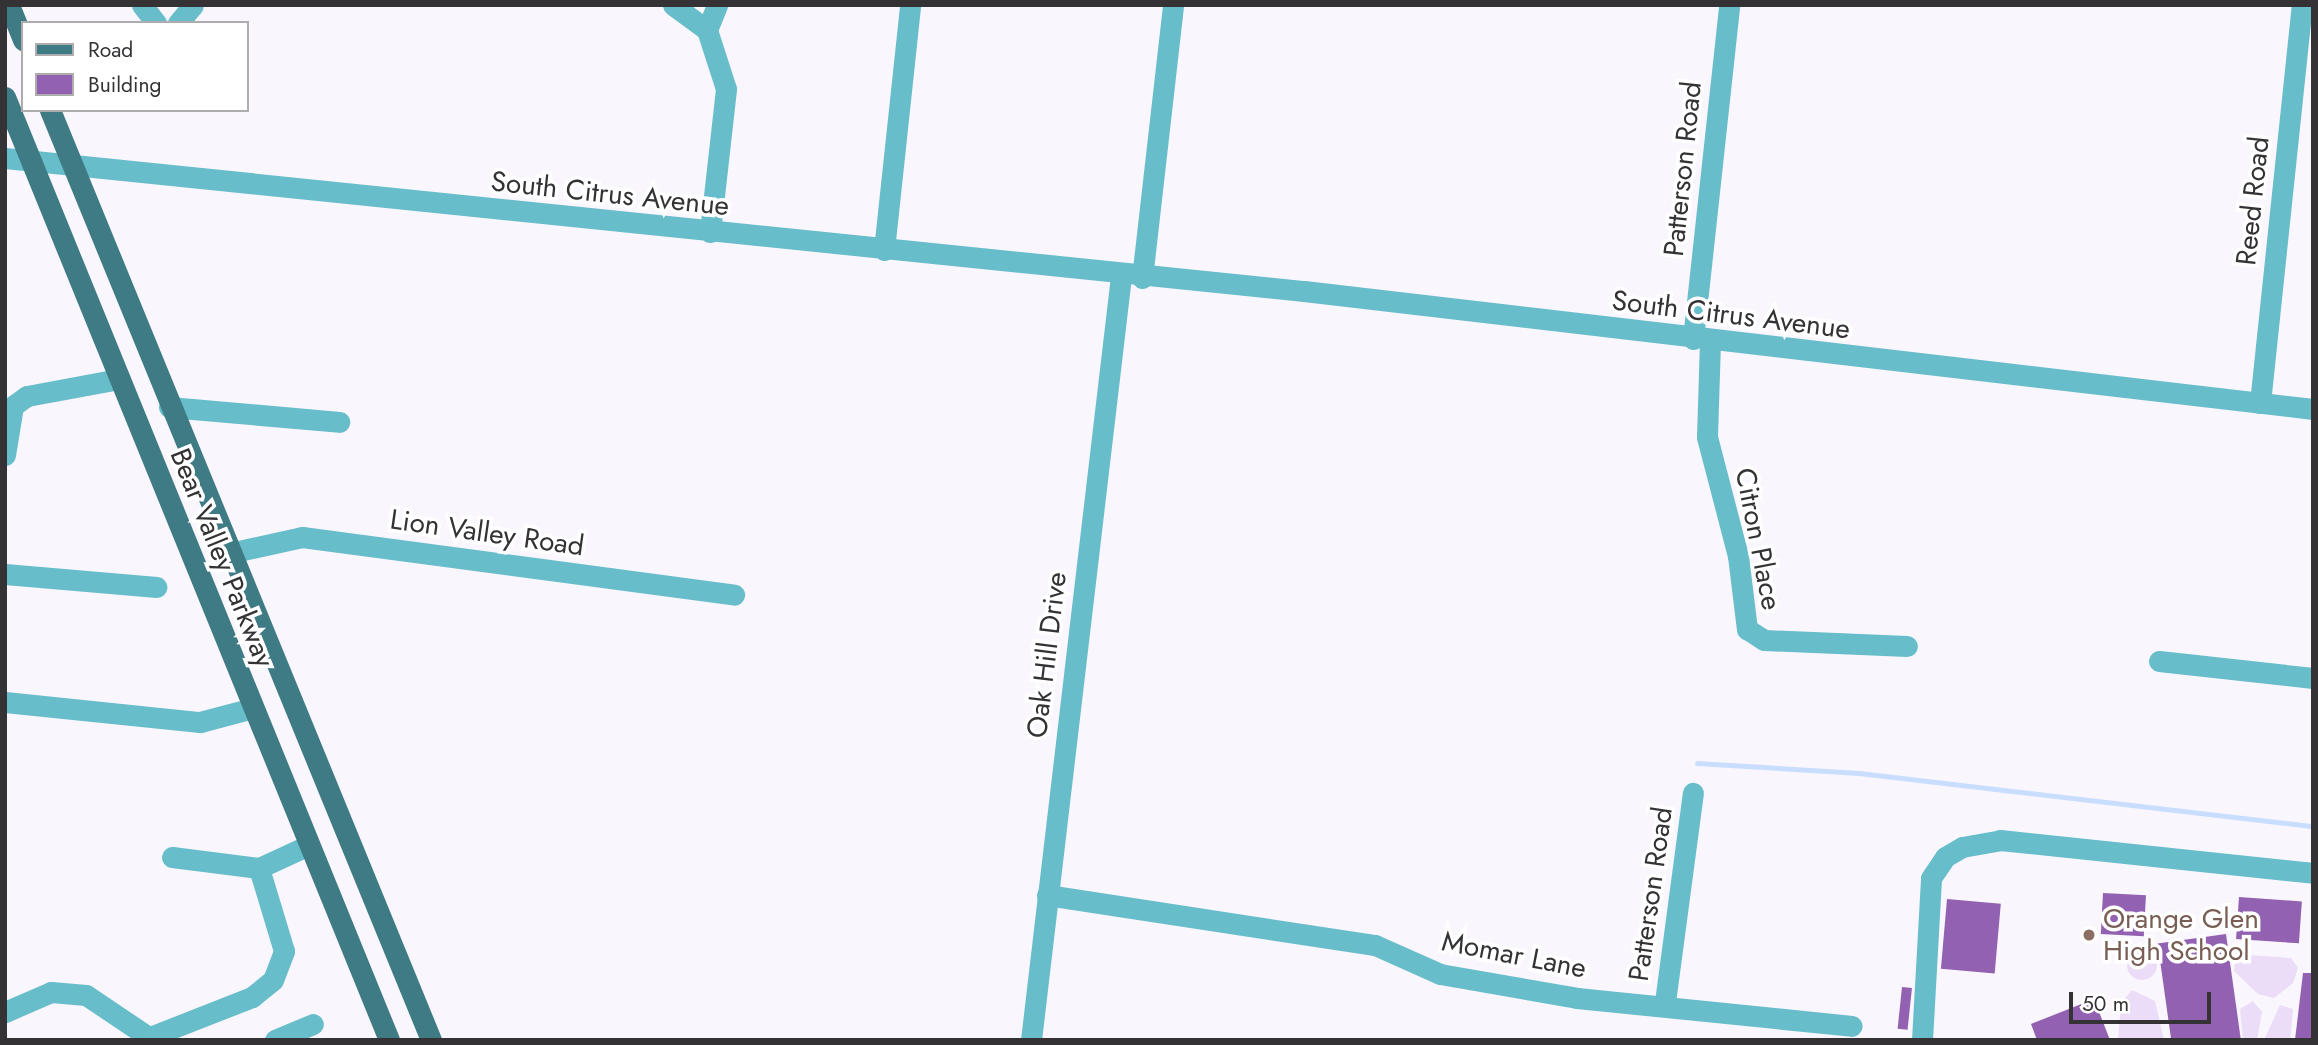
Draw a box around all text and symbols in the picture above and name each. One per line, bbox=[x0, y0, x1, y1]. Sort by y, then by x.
legend bbox=[21, 21, 248, 112]
text: Road bbox=[88, 35, 133, 65]
text: Building bbox=[88, 70, 161, 100]
street label: Patterson Road bbox=[1657, 80, 1709, 258]
street label: Reed Road bbox=[2230, 135, 2276, 267]
street label: South Citrus Avenue bbox=[489, 165, 731, 223]
street label: South Citrus Avenue bbox=[1610, 284, 1852, 346]
street label: Bear Valley Parkway bbox=[163, 444, 281, 672]
street label: Citron Place bbox=[1728, 465, 1788, 613]
street label: Lion Valley Road bbox=[388, 503, 586, 563]
street label: Oak Hill Drive bbox=[1020, 570, 1074, 740]
street label: Patterson Road bbox=[1622, 805, 1680, 983]
place label: Orange Glen High School bbox=[2103, 902, 2259, 968]
street label: Momar Lane bbox=[1439, 925, 1589, 985]
marker: Orange Glen High School bbox=[2081, 927, 2097, 943]
scale bar bbox=[2073, 978, 2215, 1022]
text: 50 m bbox=[2082, 989, 2129, 1019]

